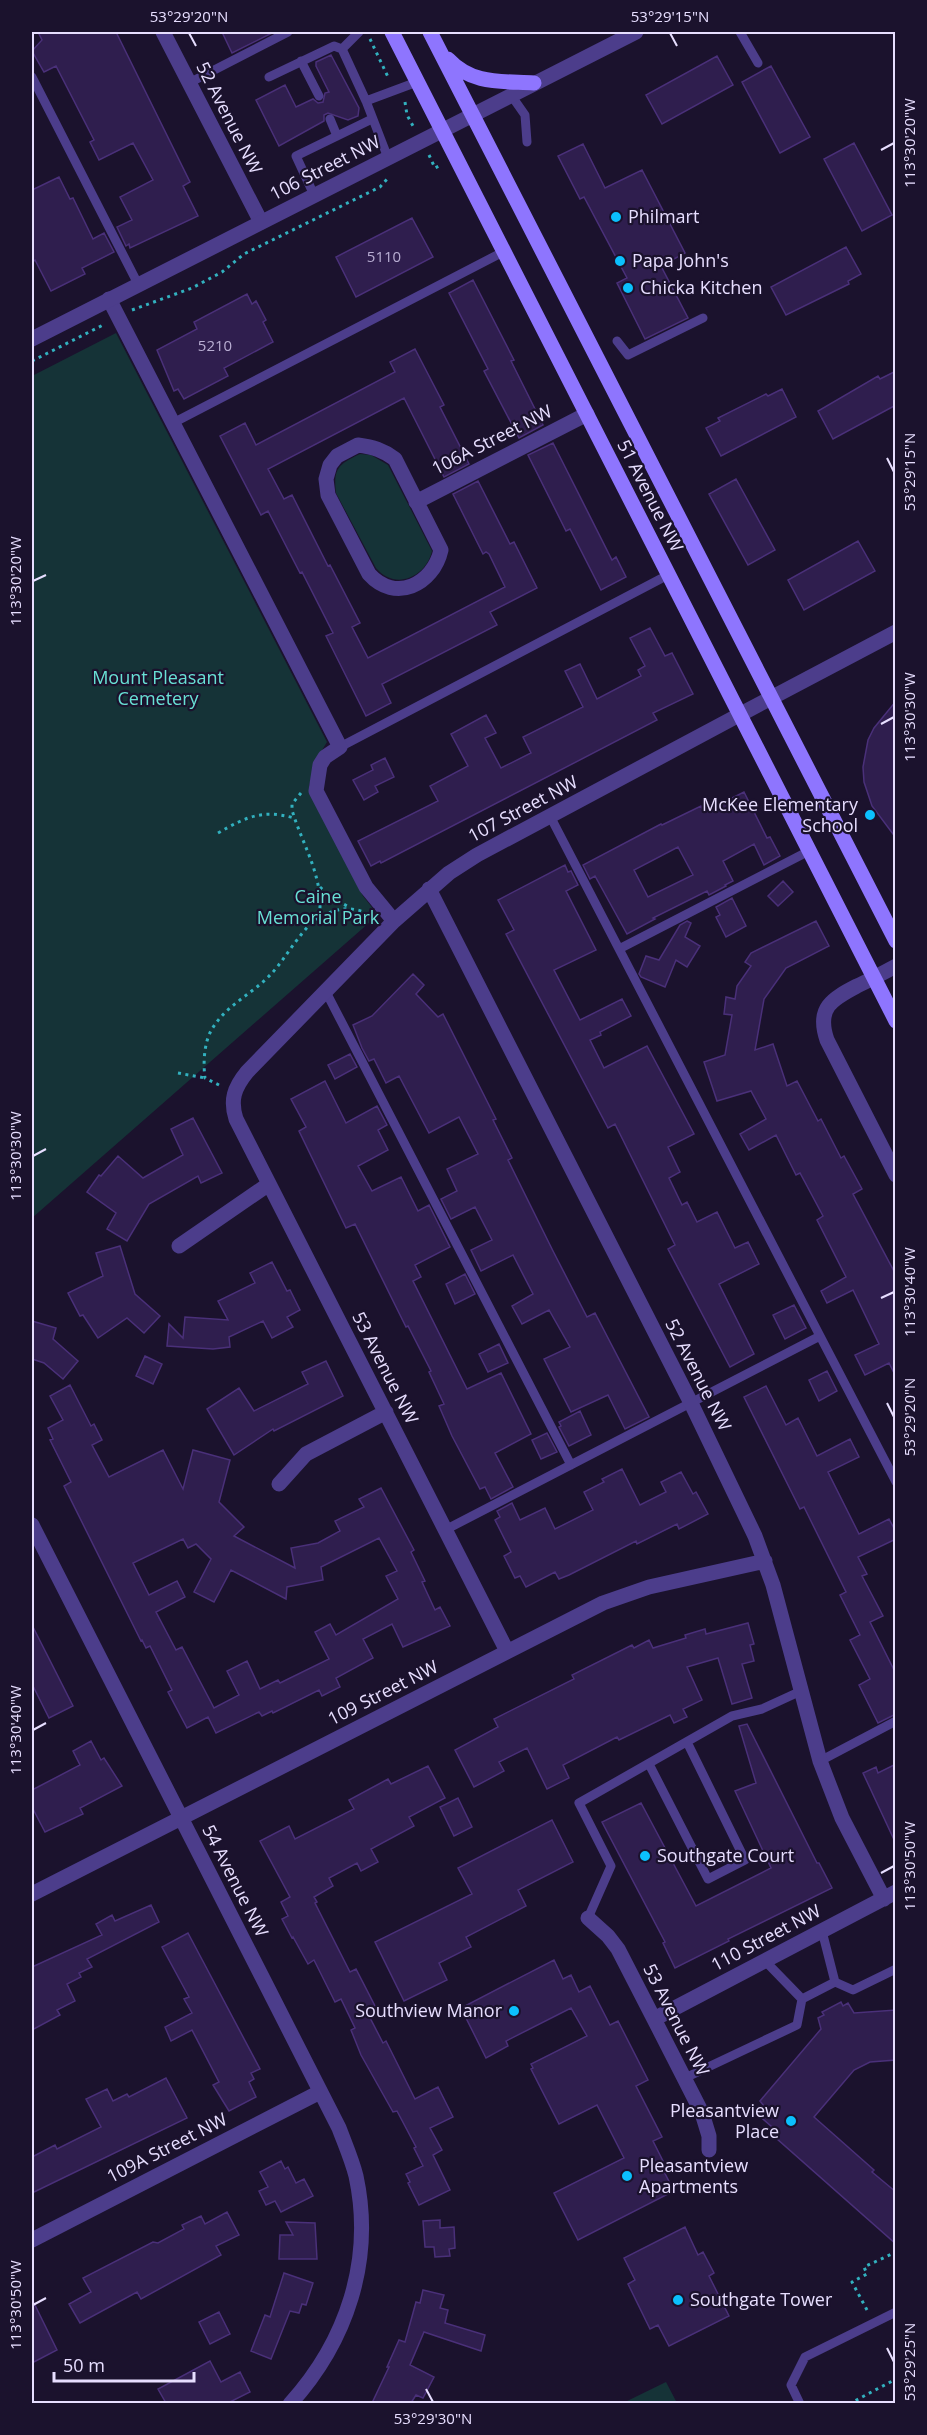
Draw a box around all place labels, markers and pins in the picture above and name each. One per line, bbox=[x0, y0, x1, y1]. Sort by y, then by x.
place label: Philmart bbox=[628, 204, 699, 228]
marker: Philmart bbox=[609, 210, 623, 224]
place label: Papa John's bbox=[632, 248, 729, 272]
marker: Papa John's bbox=[613, 254, 627, 268]
place label: Chicka Kitchen bbox=[640, 275, 762, 299]
marker: Chicka Kitchen bbox=[621, 281, 635, 295]
place label: McKee Elementary School bbox=[702, 792, 859, 837]
marker: McKee Elementary School bbox=[863, 808, 877, 822]
place label: Southgate Court bbox=[657, 1843, 794, 1867]
marker: Southgate Court bbox=[638, 1849, 652, 1863]
place label: Southview Manor bbox=[355, 1998, 503, 2022]
marker: Southview Manor bbox=[507, 2004, 521, 2018]
place label: Pleasantview Place bbox=[670, 2098, 779, 2143]
marker: Pleasantview Place bbox=[784, 2114, 798, 2128]
place label: Pleasantview Apartments bbox=[639, 2153, 748, 2198]
marker: Pleasantview Apartments bbox=[620, 2169, 634, 2183]
place label: Southgate Tower bbox=[690, 2287, 833, 2311]
marker: Southgate Tower bbox=[671, 2293, 685, 2307]

